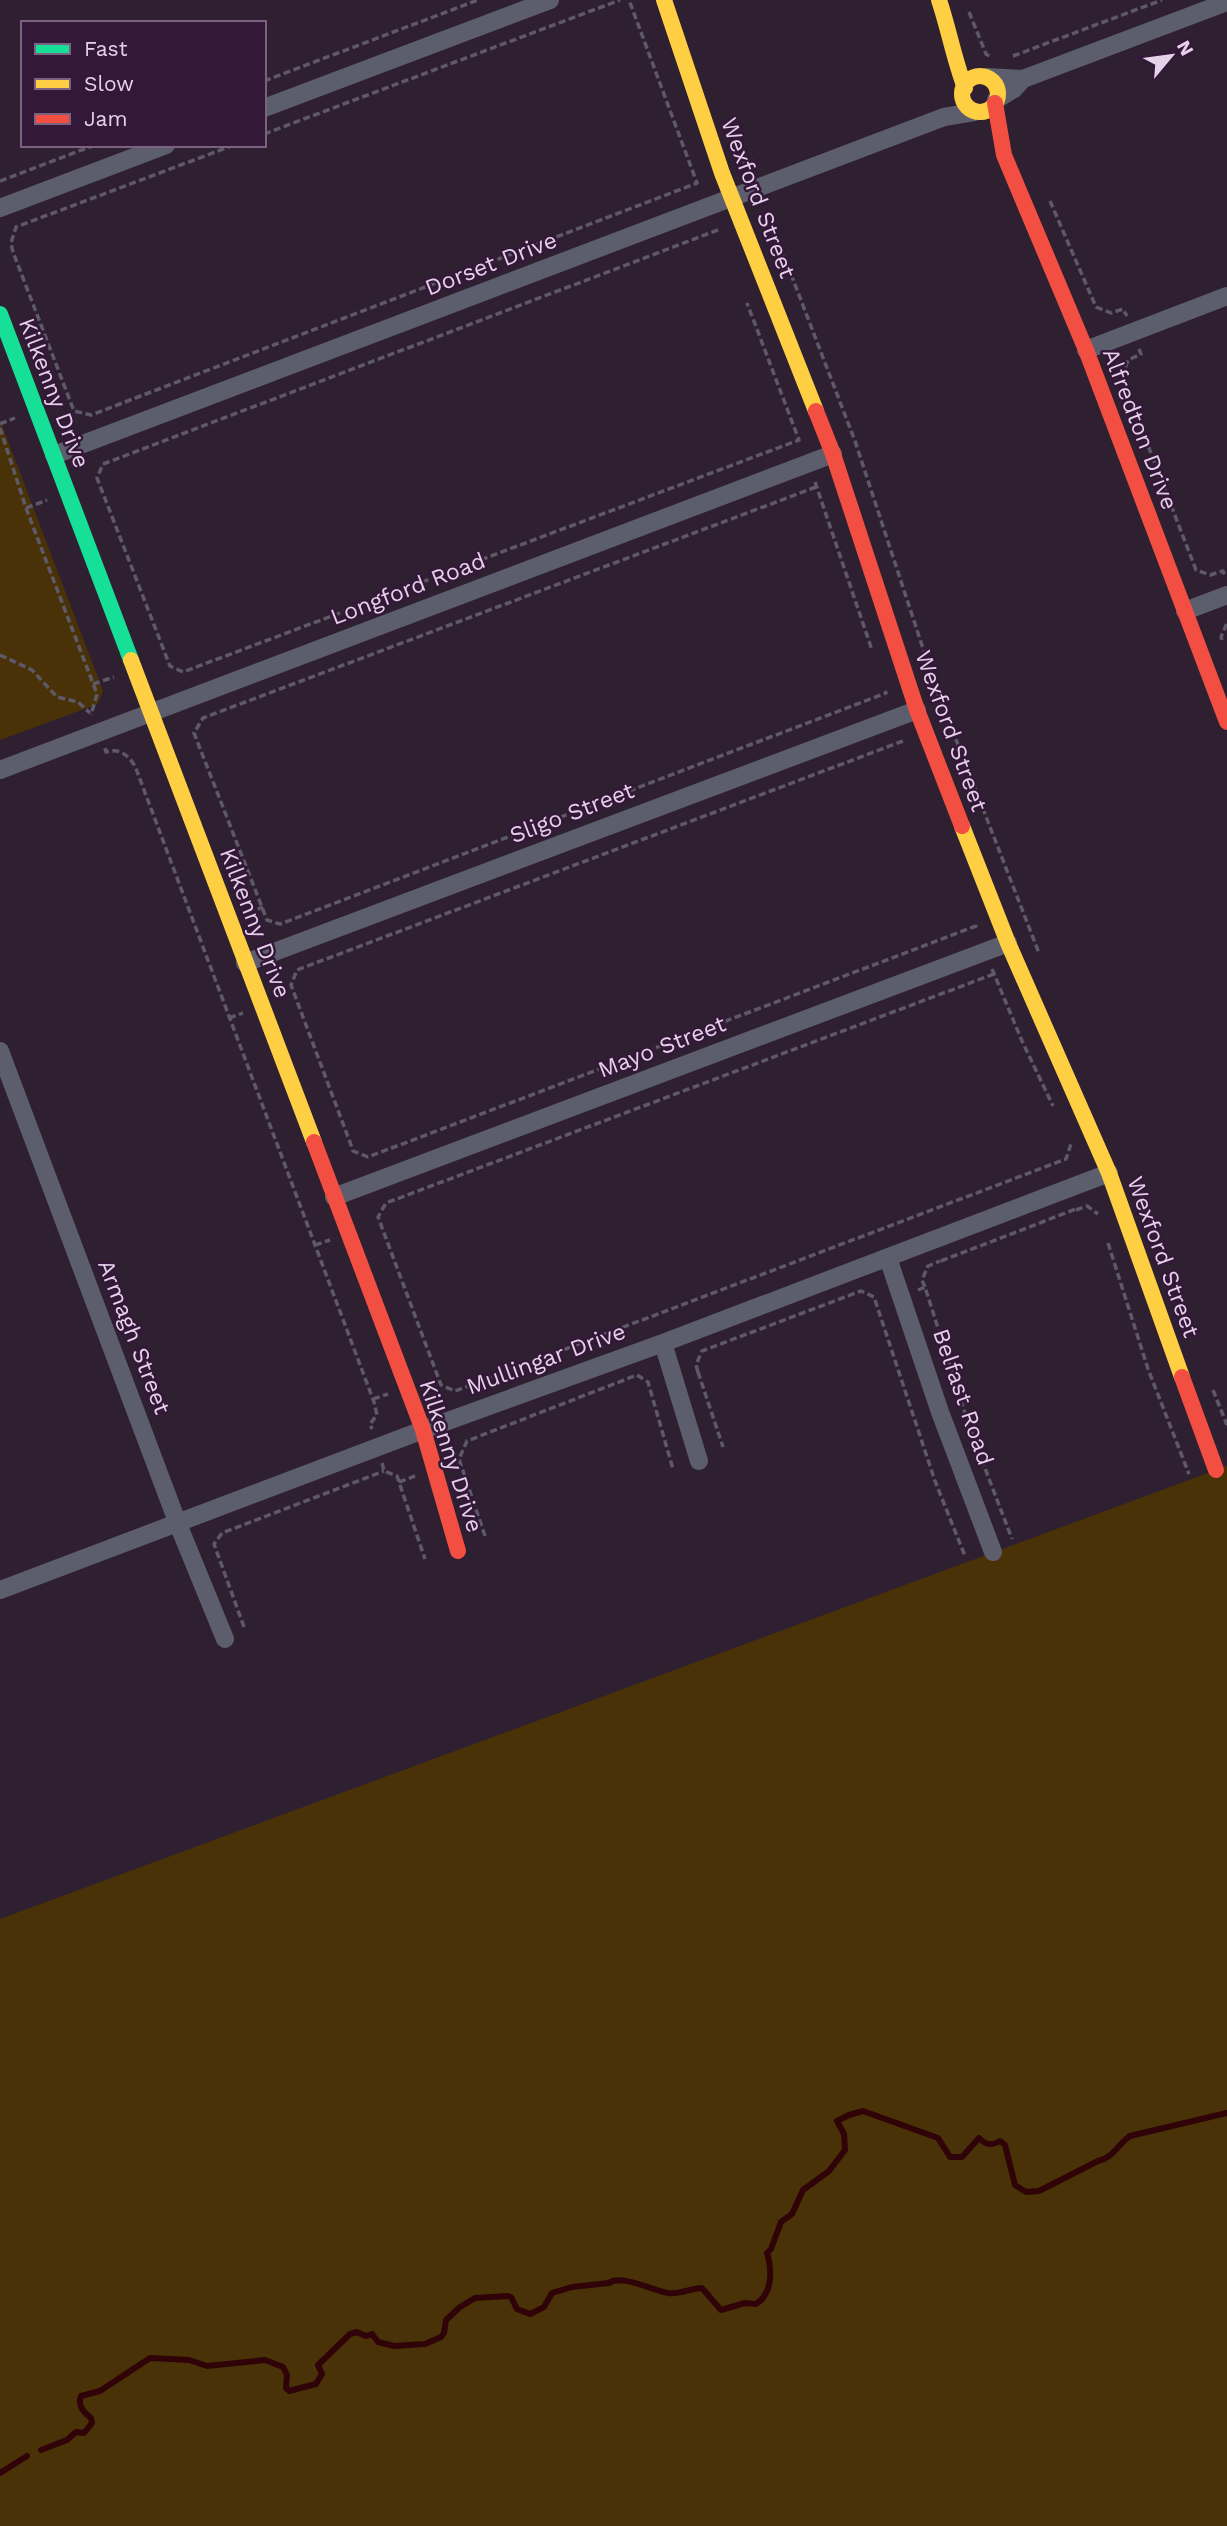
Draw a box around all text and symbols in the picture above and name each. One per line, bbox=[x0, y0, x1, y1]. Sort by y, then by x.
legend bbox=[21, 21, 266, 147]
north arrow bbox=[1136, 21, 1206, 91]
text: Fast bbox=[84, 36, 128, 61]
text: N bbox=[1172, 36, 1199, 60]
text: Slow bbox=[84, 71, 134, 96]
text: Jam bbox=[84, 106, 127, 131]
street label: Wexford Street bbox=[715, 114, 801, 282]
street label: Dorset Drive bbox=[421, 226, 561, 302]
street label: Kilkenny Drive bbox=[13, 314, 95, 472]
street label: Alfredton Drive bbox=[1097, 344, 1183, 514]
street label: Longford Road bbox=[327, 547, 489, 631]
street label: Wexford Street bbox=[909, 647, 993, 816]
street label: Sligo Street bbox=[506, 777, 638, 849]
street label: Kilkenny Drive bbox=[214, 844, 296, 1002]
street label: Mayo Street bbox=[594, 1010, 730, 1084]
street label: Wexford Street bbox=[1121, 1173, 1205, 1342]
street label: Armagh Street bbox=[92, 1256, 176, 1418]
street label: Mullingar Drive bbox=[463, 1318, 629, 1400]
street label: Belfast Road bbox=[927, 1325, 999, 1469]
street label: Kilkenny Drive bbox=[414, 1376, 488, 1536]

